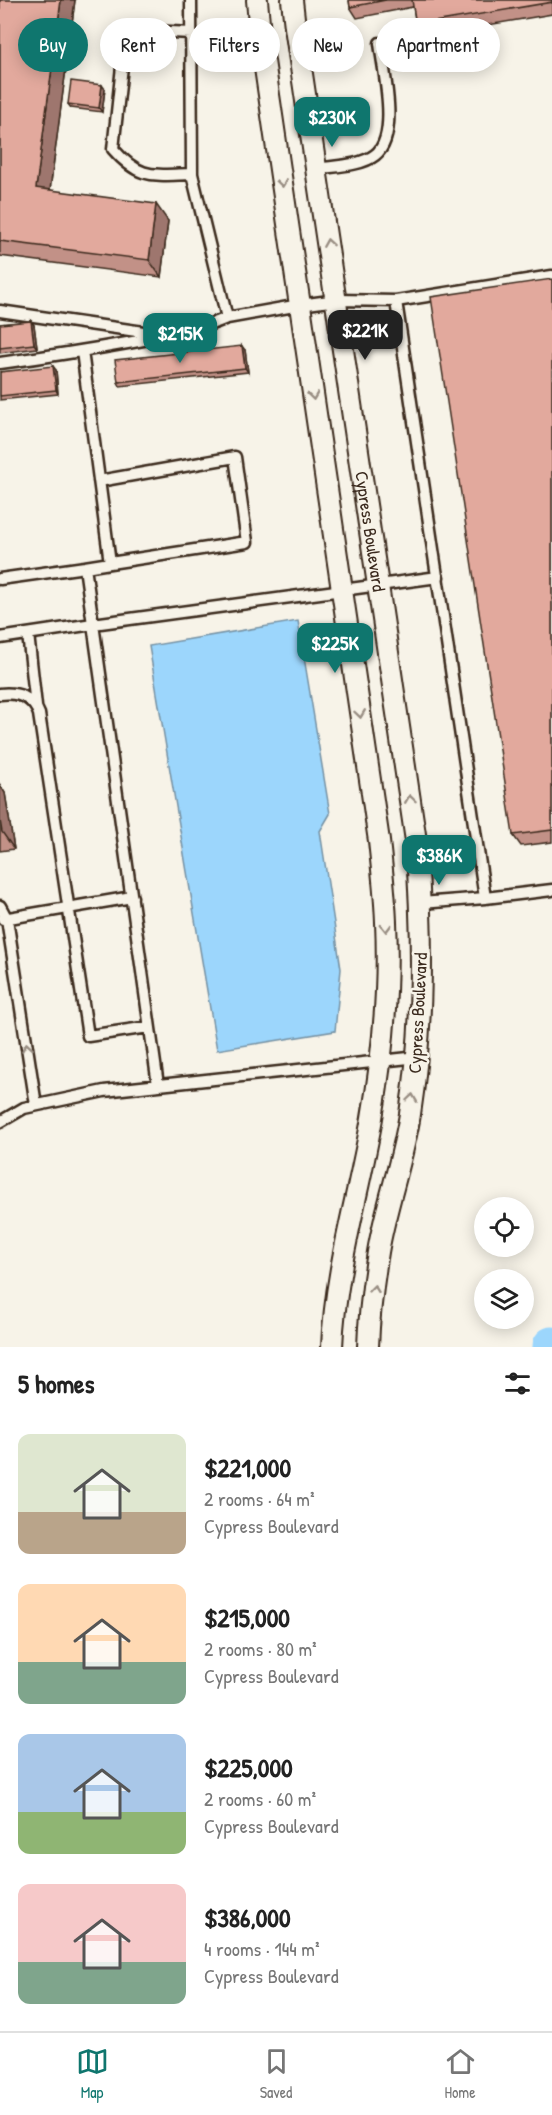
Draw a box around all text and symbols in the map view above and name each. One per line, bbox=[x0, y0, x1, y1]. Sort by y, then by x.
chip: Buy bbox=[18, 18, 88, 72]
chip: Rent bbox=[100, 18, 177, 72]
chip: Filters bbox=[189, 18, 280, 72]
chip: New bbox=[292, 18, 364, 72]
chip: Apartment bbox=[376, 18, 500, 72]
pin: $230K bbox=[290, 97, 374, 148]
text: $230K bbox=[308, 103, 356, 130]
one-way arrow bbox=[275, 178, 287, 187]
one-way arrow bbox=[322, 238, 334, 247]
pin: $221K bbox=[323, 310, 407, 361]
pin: $215K bbox=[138, 313, 222, 364]
text: $221K bbox=[342, 316, 388, 343]
text: $215K bbox=[157, 319, 203, 346]
one-way arrow bbox=[307, 392, 319, 401]
street label: Cypress Boulevard bbox=[349, 469, 392, 593]
pin: $225K bbox=[293, 623, 377, 674]
text: $225K bbox=[311, 629, 359, 656]
one-way arrow bbox=[354, 709, 366, 719]
one-way arrow bbox=[405, 794, 417, 804]
pin: $386K bbox=[397, 835, 481, 886]
text: $386K bbox=[416, 841, 462, 868]
one-way arrow bbox=[380, 924, 392, 933]
street label: Cypress Boulevard bbox=[402, 952, 433, 1074]
one-way arrow bbox=[21, 1043, 34, 1053]
one-way arrow bbox=[406, 1093, 418, 1102]
map controls bbox=[474, 1197, 534, 1329]
button: locate bbox=[474, 1197, 534, 1257]
button: layers bbox=[474, 1269, 534, 1329]
one-way arrow bbox=[367, 1284, 380, 1293]
text: 5 homes bbox=[18, 1366, 94, 1401]
icon: filters bbox=[501, 1367, 534, 1400]
text: $221,000 bbox=[204, 1450, 291, 1485]
icon: home bbox=[66, 1458, 138, 1530]
text: 2 rooms · 64 m² bbox=[204, 1485, 315, 1512]
text: Cypress Boulevard bbox=[204, 1512, 338, 1539]
text: $215,000 bbox=[204, 1600, 290, 1635]
icon: home bbox=[66, 1608, 138, 1680]
text: 2 rooms · 80 m² bbox=[204, 1635, 317, 1662]
text: Cypress Boulevard bbox=[204, 1662, 338, 1689]
text: $225,000 bbox=[204, 1750, 293, 1785]
icon: home bbox=[66, 1758, 138, 1830]
text: 2 rooms · 60 m² bbox=[204, 1785, 316, 1812]
text: Cypress Boulevard bbox=[204, 1812, 338, 1839]
text: $386,000 bbox=[204, 1900, 291, 1935]
icon: home bbox=[66, 1908, 138, 1980]
text: 4 rooms · 144 m² bbox=[204, 1935, 319, 1962]
text: Cypress Boulevard bbox=[204, 1962, 338, 1989]
tab: Map bbox=[76, 2045, 109, 2103]
tab: Saved bbox=[260, 2045, 293, 2103]
tab: Home bbox=[444, 2045, 477, 2103]

